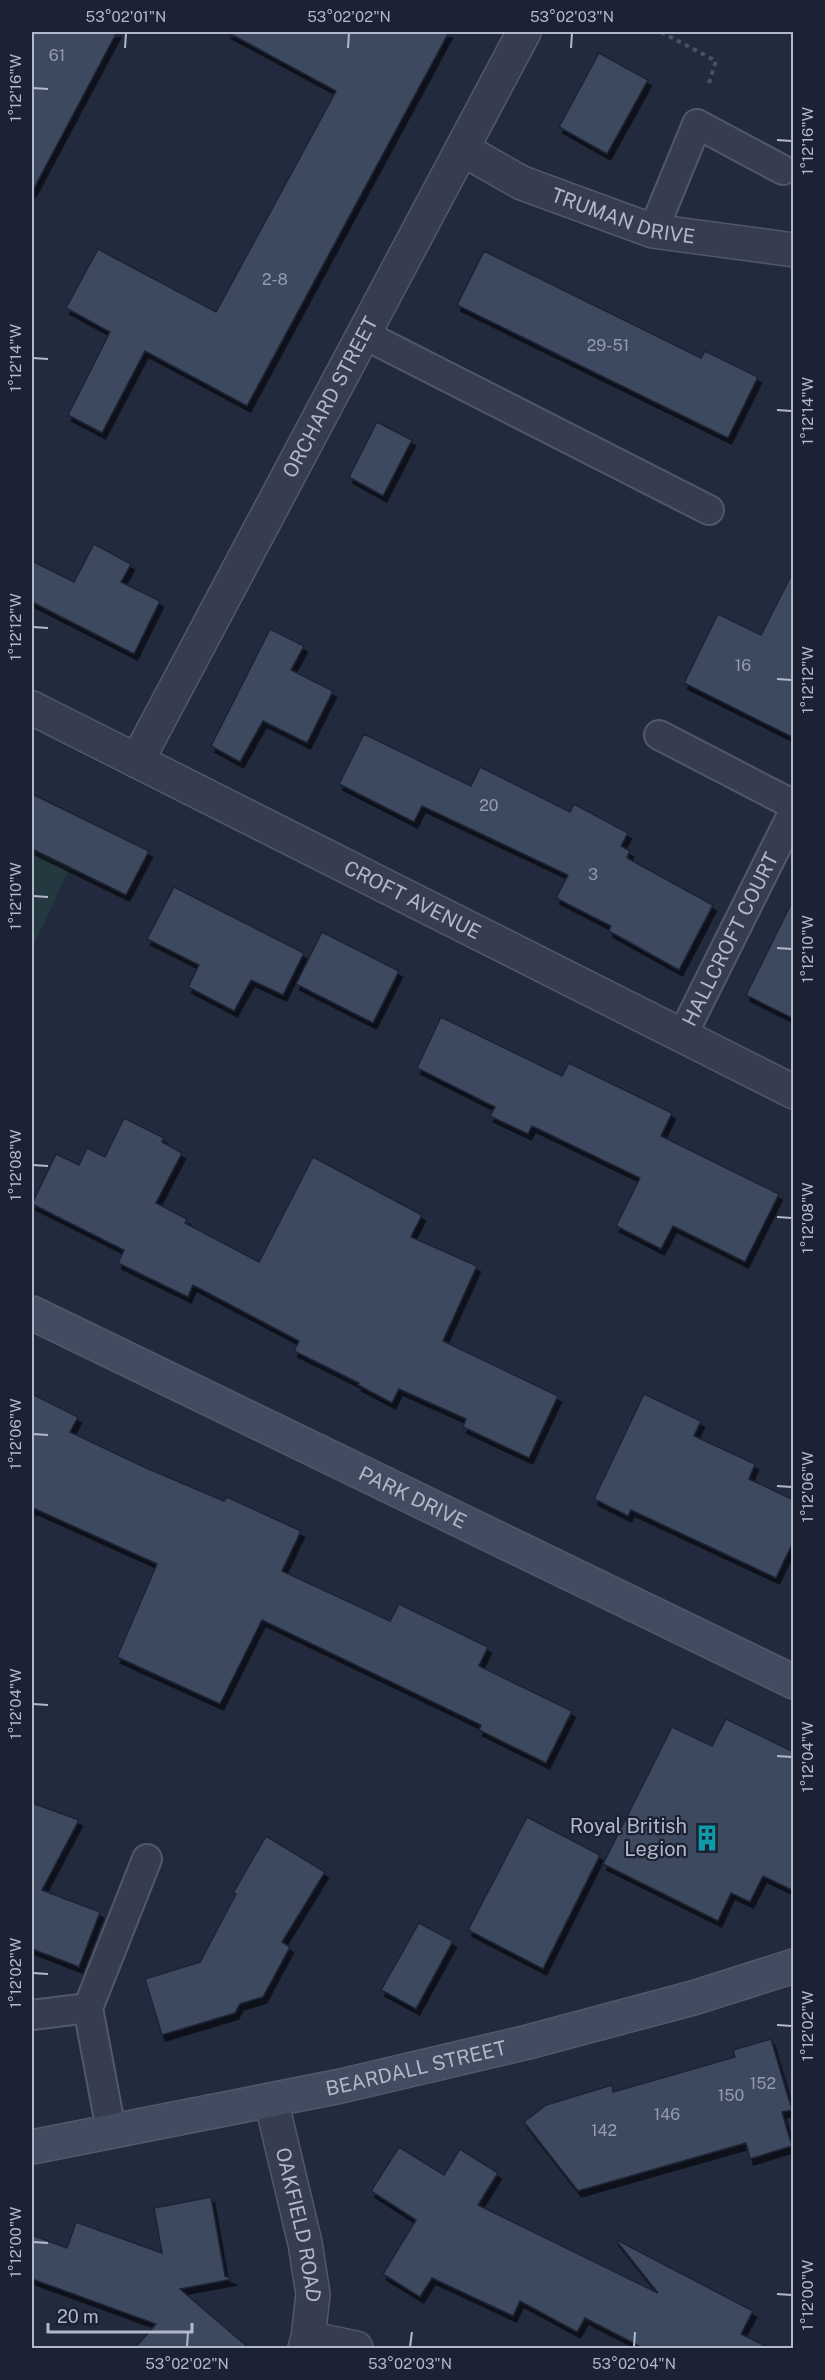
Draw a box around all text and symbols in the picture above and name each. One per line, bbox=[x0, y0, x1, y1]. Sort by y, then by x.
text: 53°02'01"N bbox=[86, 8, 166, 25]
text: 53°02'02"N bbox=[307, 8, 391, 25]
text: 53°02'03"N bbox=[530, 8, 614, 25]
house number: 61 bbox=[49, 46, 65, 65]
text: 1°12'16"W bbox=[7, 54, 24, 122]
text: 1°12'16"W bbox=[799, 107, 816, 175]
street label: TRUMAN DRIVE bbox=[548, 183, 697, 249]
house number: 2-8 bbox=[262, 270, 288, 289]
street label: ORCHARD STREET bbox=[278, 312, 383, 482]
text: 1°12'14"W bbox=[7, 324, 24, 392]
house number: 29-51 bbox=[587, 336, 629, 355]
text: 1°12'14"W bbox=[799, 377, 816, 445]
text: 1°12'12"W bbox=[7, 593, 24, 661]
text: 1°12'12"W bbox=[799, 646, 816, 714]
house number: 16 bbox=[735, 656, 751, 675]
house number: 20 bbox=[479, 796, 499, 815]
street label: HALLCROFT COURT bbox=[677, 849, 783, 1030]
street label: CROFT AVENUE bbox=[340, 855, 485, 944]
text: 1°12'10"W bbox=[7, 862, 24, 930]
house number: 3 bbox=[588, 865, 598, 884]
text: 1°12'10"W bbox=[799, 915, 816, 983]
text: 1°12'08"W bbox=[7, 1129, 24, 1201]
text: 1°12'08"W bbox=[799, 1182, 816, 1254]
text: 1°12'06"W bbox=[7, 1399, 24, 1469]
text: 1°12'06"W bbox=[799, 1452, 816, 1522]
street label: PARK DRIVE bbox=[355, 1461, 470, 1534]
text: 1°12'04"W bbox=[7, 1668, 24, 1740]
text: 1°12'04"W bbox=[799, 1721, 816, 1793]
place label: Royal British Legion bbox=[570, 1814, 687, 1861]
building icon: Royal British Legion bbox=[692, 1823, 722, 1853]
text: 1°12'02"W bbox=[7, 1938, 24, 2008]
text: 1°12'02"W bbox=[799, 1991, 816, 2061]
street label: BEARDALL STREET bbox=[324, 2035, 509, 2101]
house number: 152 bbox=[750, 2074, 776, 2093]
house number: 150 bbox=[718, 2086, 744, 2105]
house number: 146 bbox=[654, 2105, 680, 2124]
house number: 142 bbox=[591, 2121, 617, 2140]
street label: OAKFIELD ROAD bbox=[271, 2145, 326, 2304]
text: 1°12'00"W bbox=[7, 2207, 24, 2277]
text: 1°12'00"W bbox=[799, 2260, 816, 2330]
scale bar bbox=[48, 2296, 192, 2334]
text: 20 m bbox=[57, 2306, 99, 2327]
text: 53°02'02"N bbox=[145, 2355, 229, 2372]
text: 53°02'03"N bbox=[368, 2355, 452, 2372]
text: 53°02'04"N bbox=[592, 2355, 676, 2372]

